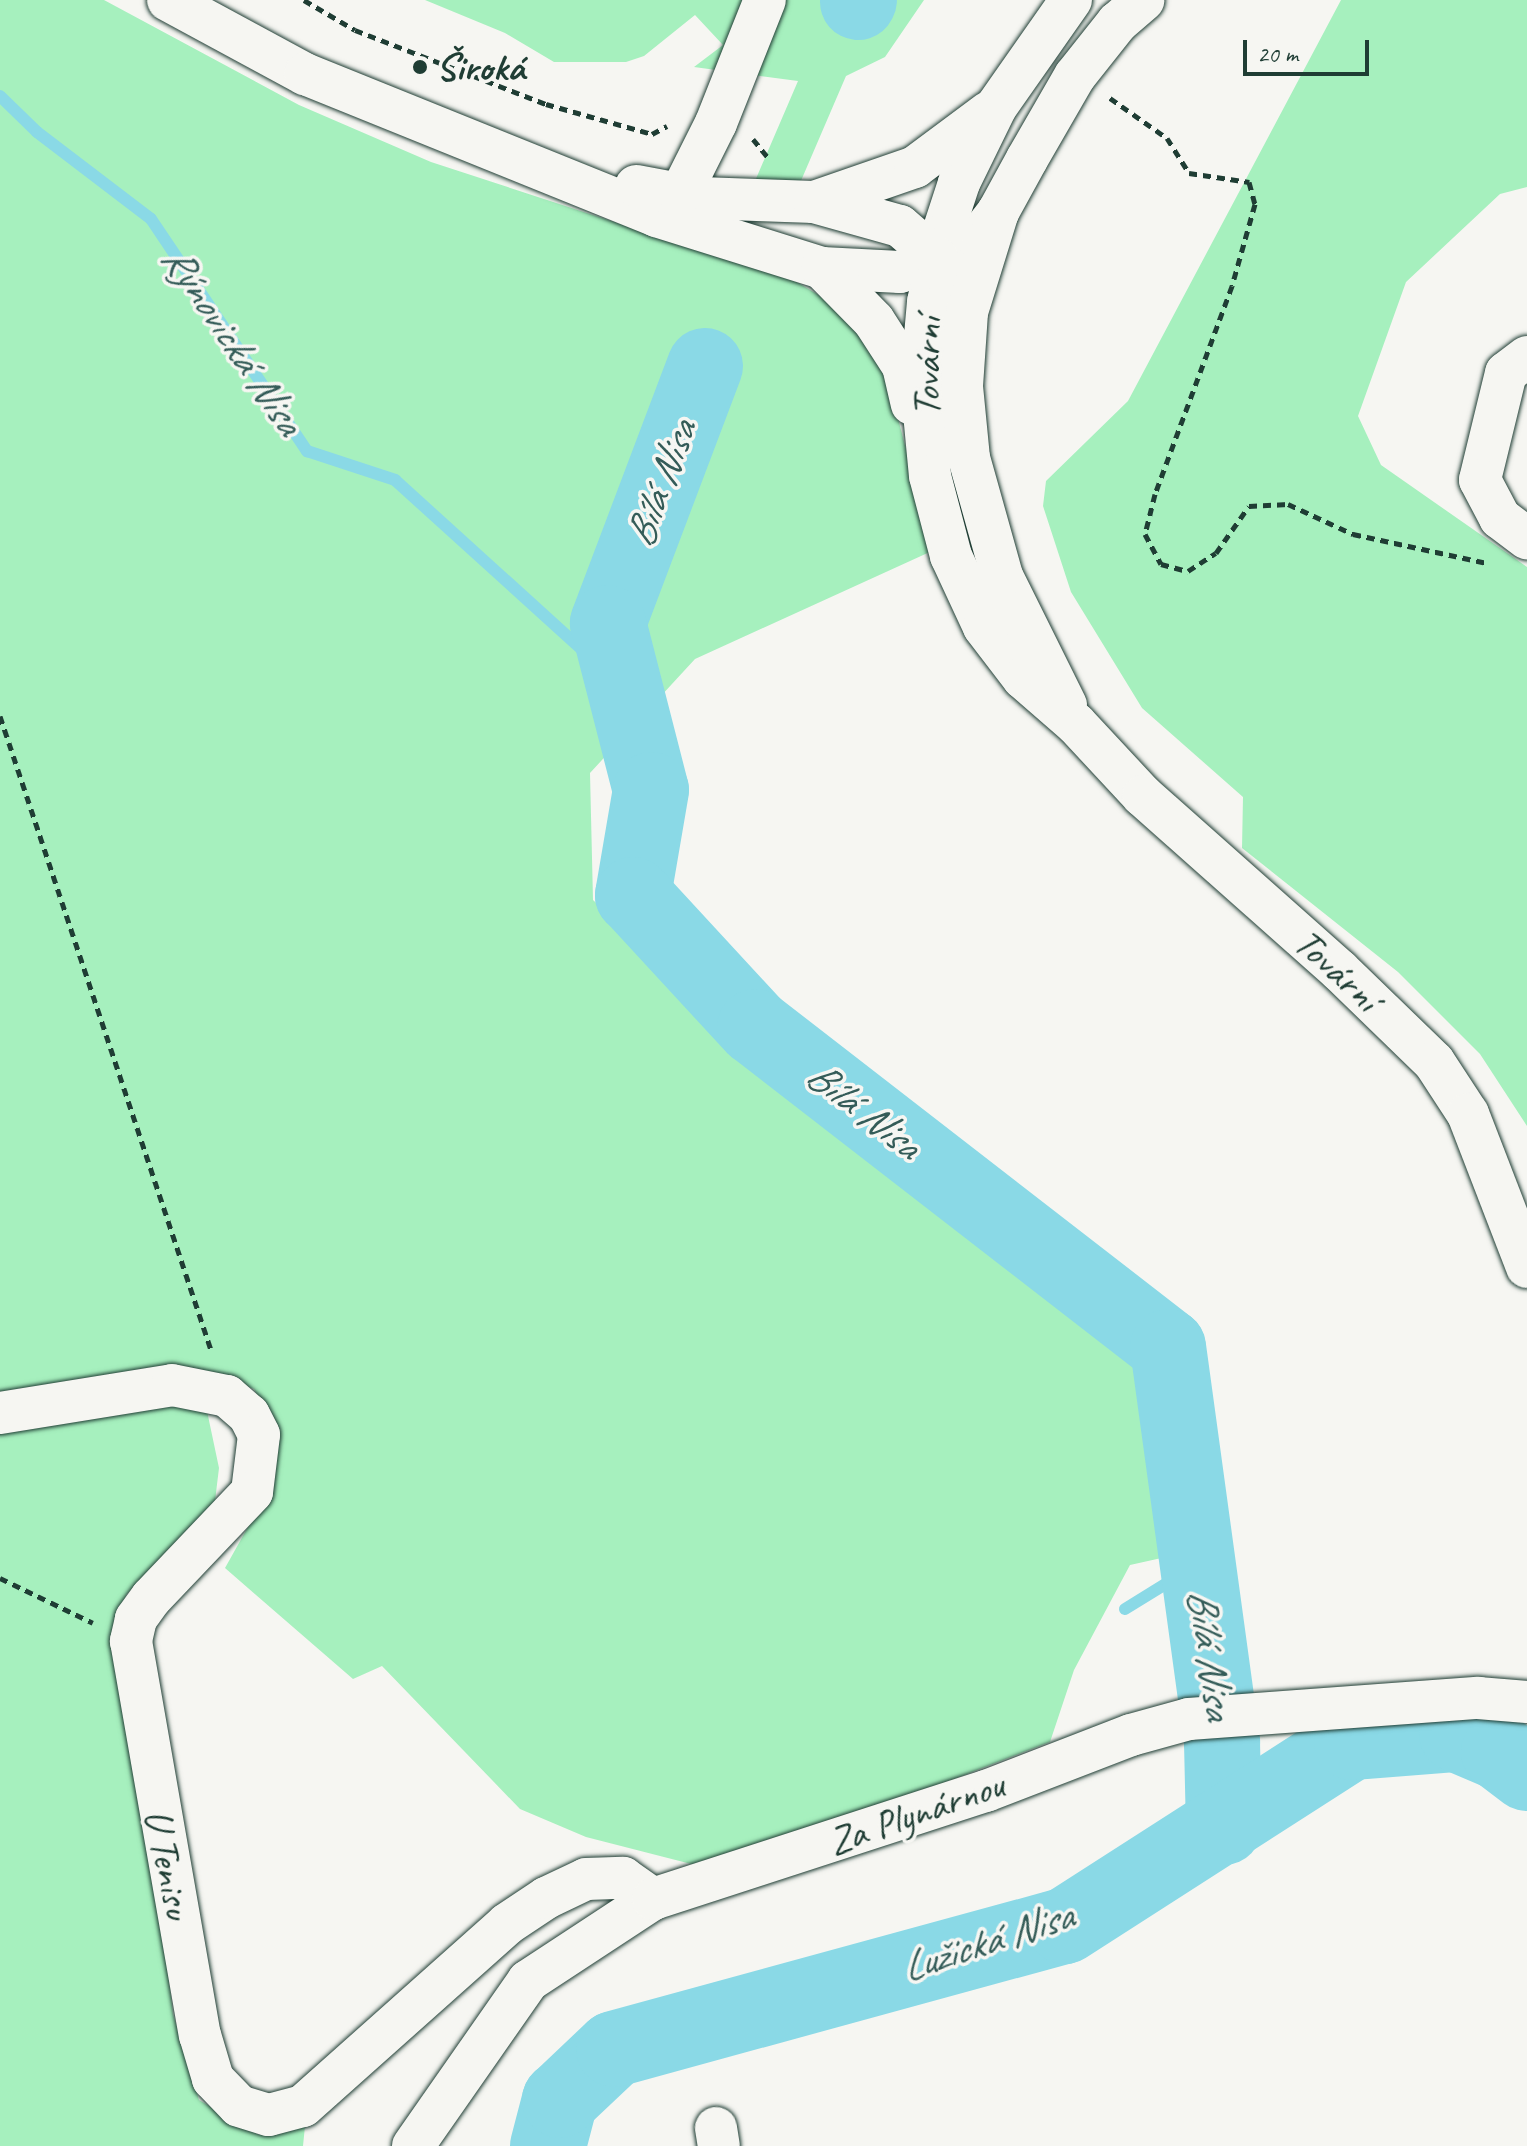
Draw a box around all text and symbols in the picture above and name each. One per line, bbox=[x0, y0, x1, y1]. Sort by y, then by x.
scale bar bbox=[1247, 24, 1373, 74]
text: 20 m bbox=[1257, 39, 1298, 69]
place label: Široká bbox=[436, 43, 525, 91]
marker: Široká bbox=[411, 58, 429, 76]
water label: Rýnovická Nisa bbox=[150, 236, 314, 444]
street label: Tovární bbox=[902, 317, 952, 417]
water label: Bílá Nisa bbox=[614, 414, 708, 554]
street label: Tovární bbox=[1284, 918, 1390, 1022]
water label: Bílá Nisa bbox=[796, 1050, 930, 1170]
water label: Bílá Nisa bbox=[1176, 1586, 1244, 1722]
street label: Za Plynárnou bbox=[821, 1760, 1011, 1866]
street label: U Tenisu bbox=[134, 1805, 202, 1923]
water label: Lužická Nisa bbox=[895, 1891, 1079, 1993]

